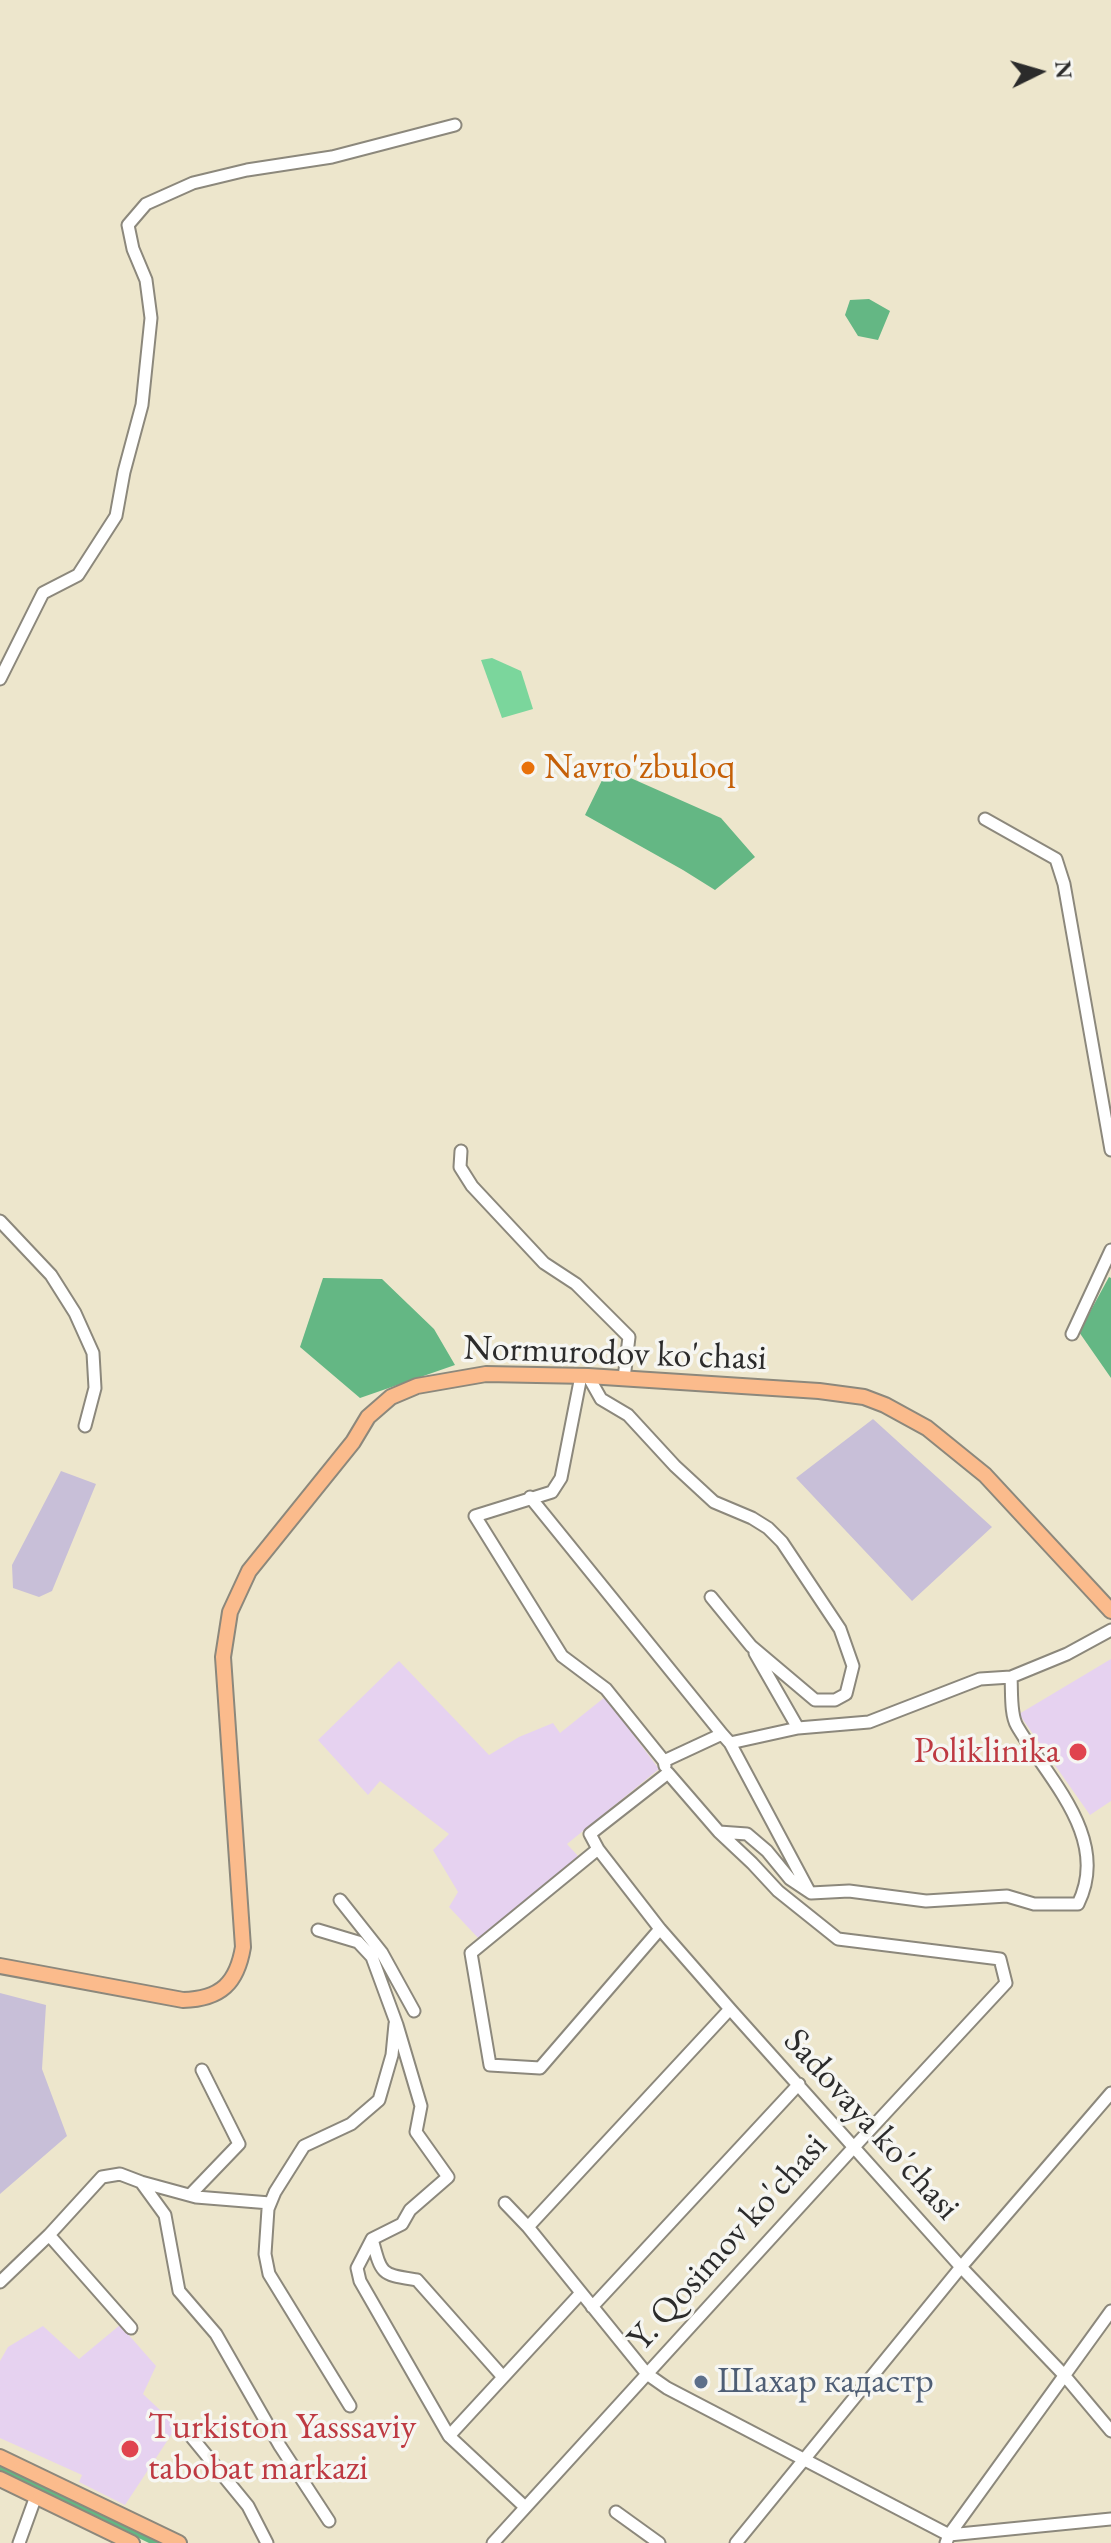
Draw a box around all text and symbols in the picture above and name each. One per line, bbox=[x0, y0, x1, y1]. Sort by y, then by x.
north arrow bbox=[999, 32, 1079, 112]
text: N bbox=[1048, 60, 1079, 80]
place label: Navro'zbuloq bbox=[544, 746, 735, 790]
marker: Navro'zbuloq bbox=[519, 759, 537, 777]
street label: Normurodov ko'chasi bbox=[463, 1327, 767, 1381]
place label: Poliklinika bbox=[914, 1730, 1060, 1774]
marker: Poliklinika bbox=[1067, 1741, 1089, 1763]
street label: Sadovaya ko'chasi bbox=[774, 2020, 968, 2230]
street label: Y. Qosimov ko'chasi bbox=[619, 2126, 837, 2360]
place label: Шахар кадастр bbox=[717, 2360, 934, 2404]
marker: Шахар кадастр bbox=[692, 2373, 710, 2391]
place label: Turkiston Yasssaviy tabobat markazi bbox=[148, 2406, 416, 2491]
marker: Turkiston Yasssaviy tabobat markazi bbox=[119, 2438, 141, 2460]

